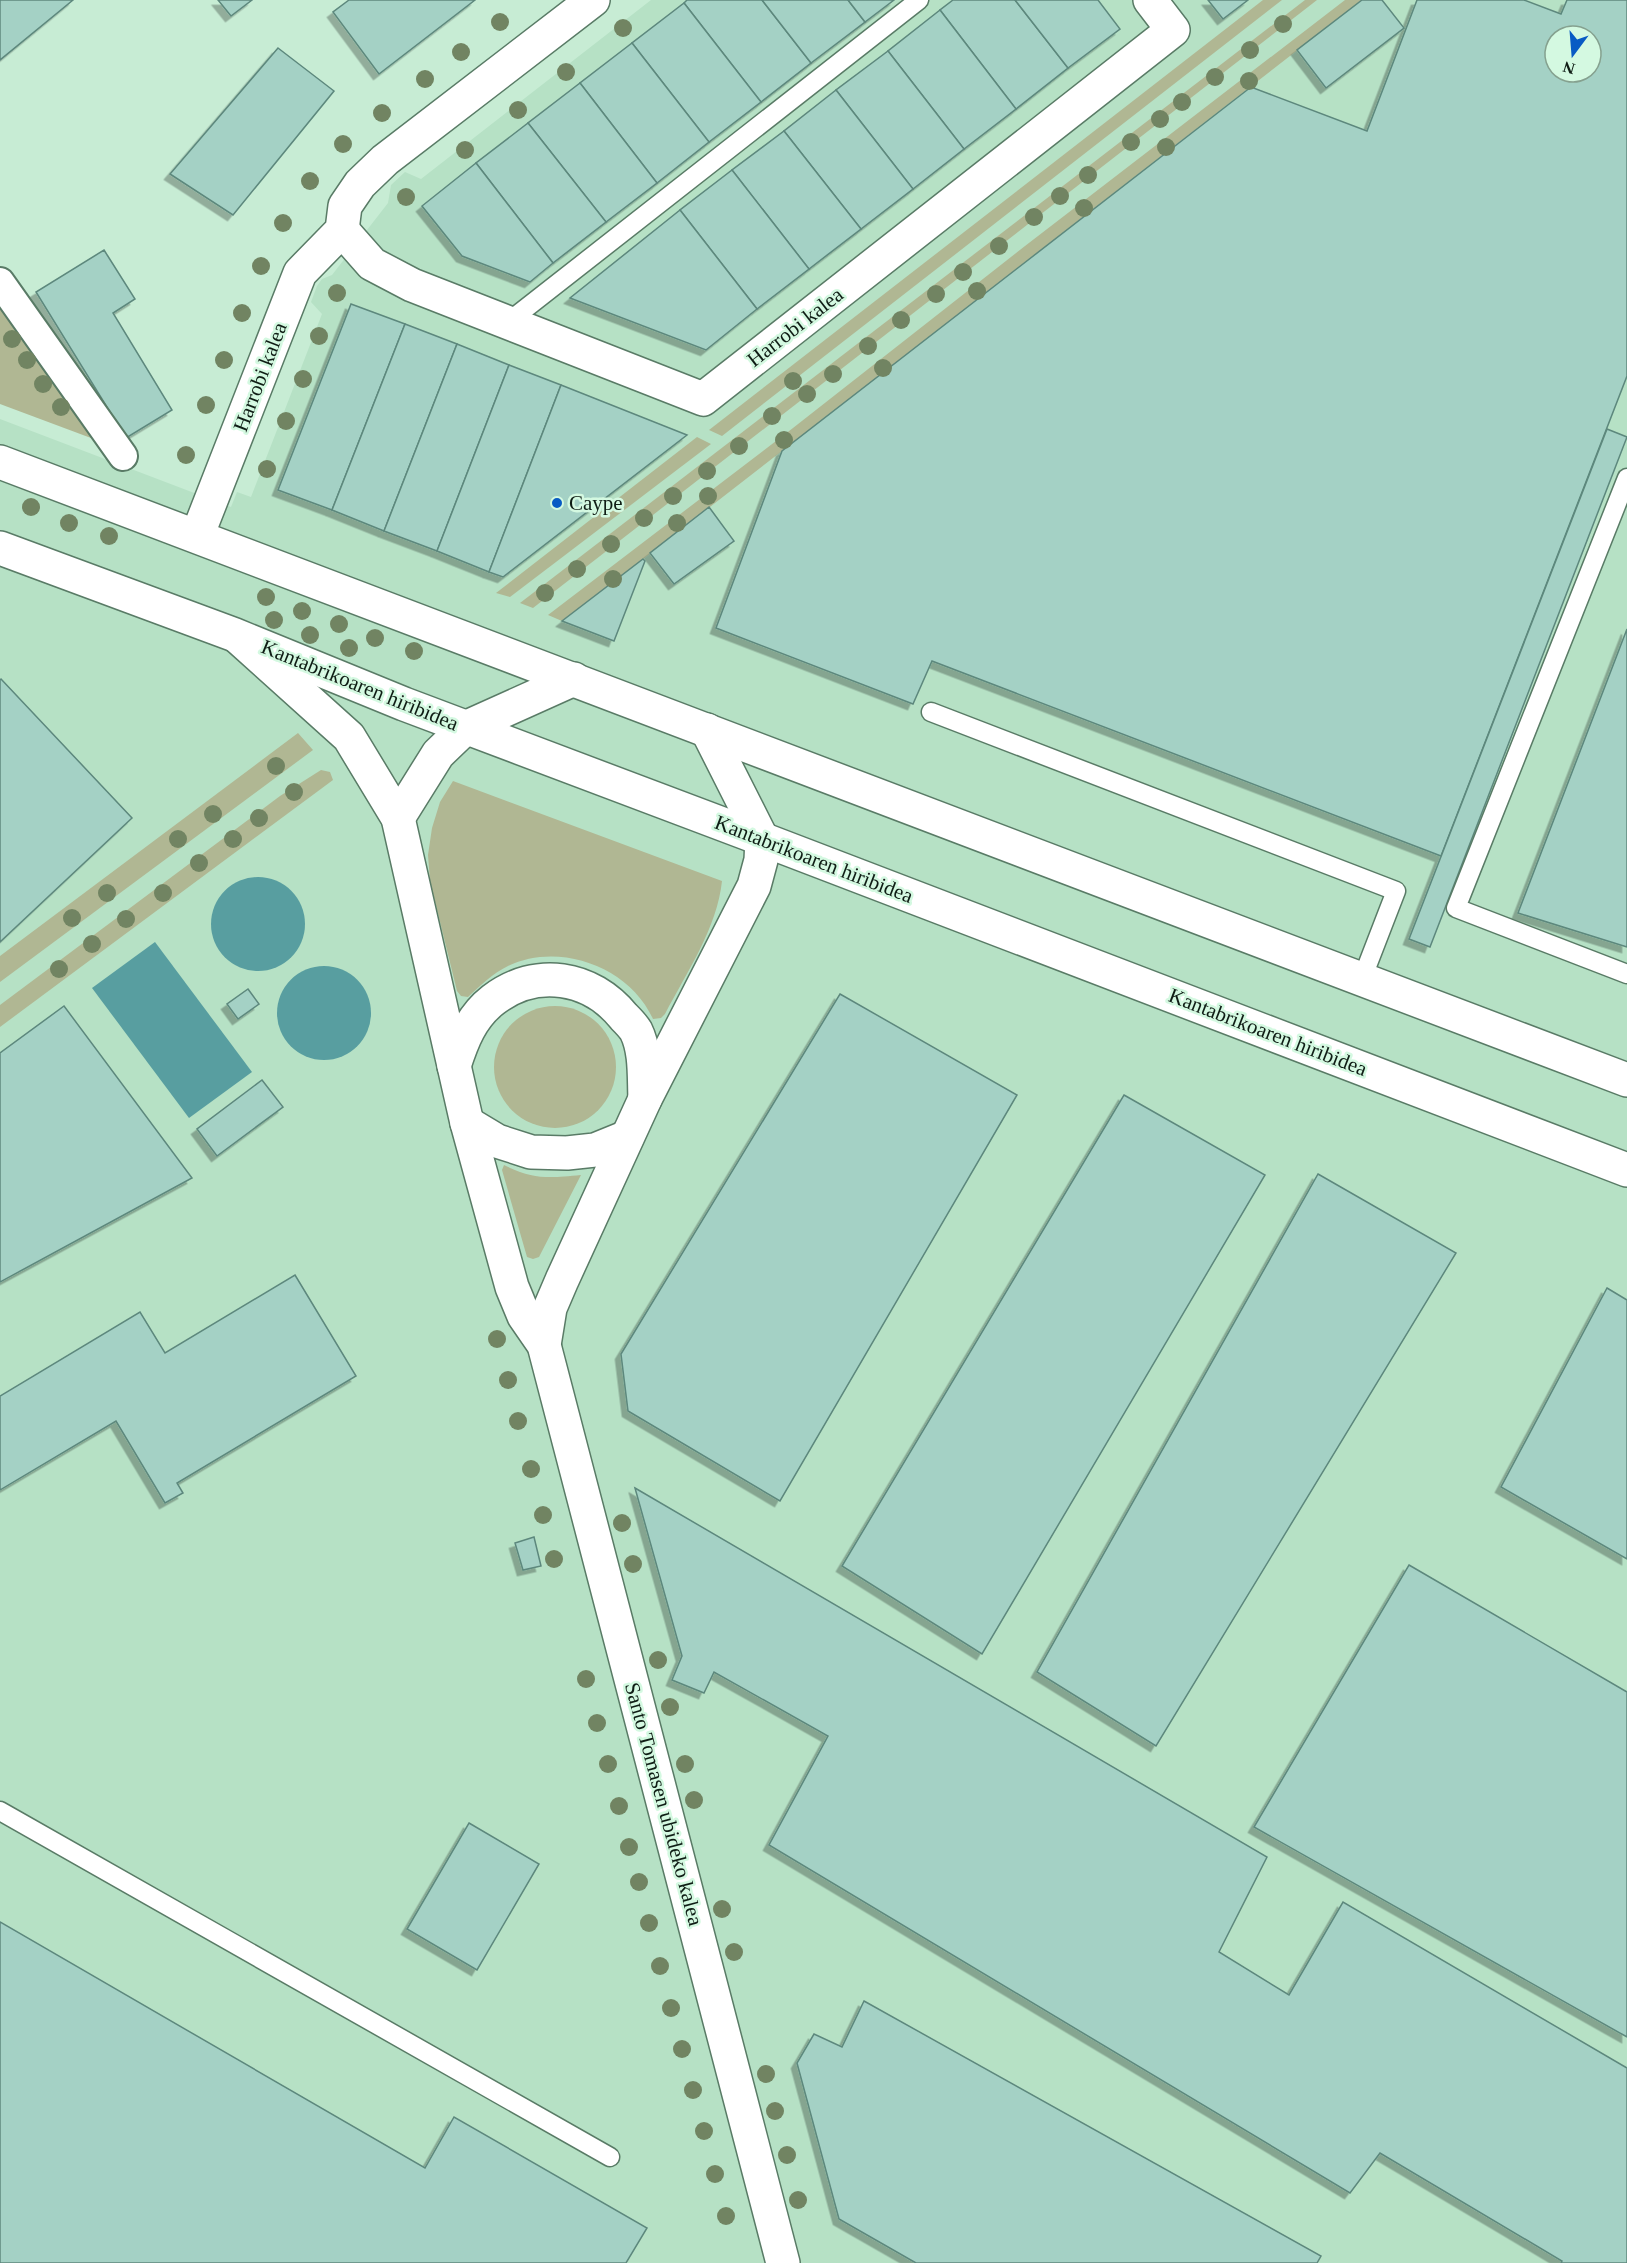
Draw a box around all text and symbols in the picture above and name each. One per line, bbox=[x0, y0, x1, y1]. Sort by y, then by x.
north arrow bbox=[1543, 24, 1603, 84]
text: N bbox=[1561, 58, 1577, 78]
street label: Harrobi kalea bbox=[742, 282, 848, 372]
street label: Harrobi kalea bbox=[228, 318, 292, 435]
place label: Caype bbox=[569, 491, 623, 515]
marker: Caype bbox=[550, 496, 564, 510]
street label: Kantabrikoaren hiribidea bbox=[258, 634, 463, 736]
street label: Kantabrikoaren hiribidea bbox=[711, 810, 917, 908]
street label: Kantabrikoaren hiribidea bbox=[1165, 983, 1371, 1081]
street label: Santo Tomasen ubideko kalea bbox=[620, 1680, 708, 1929]

